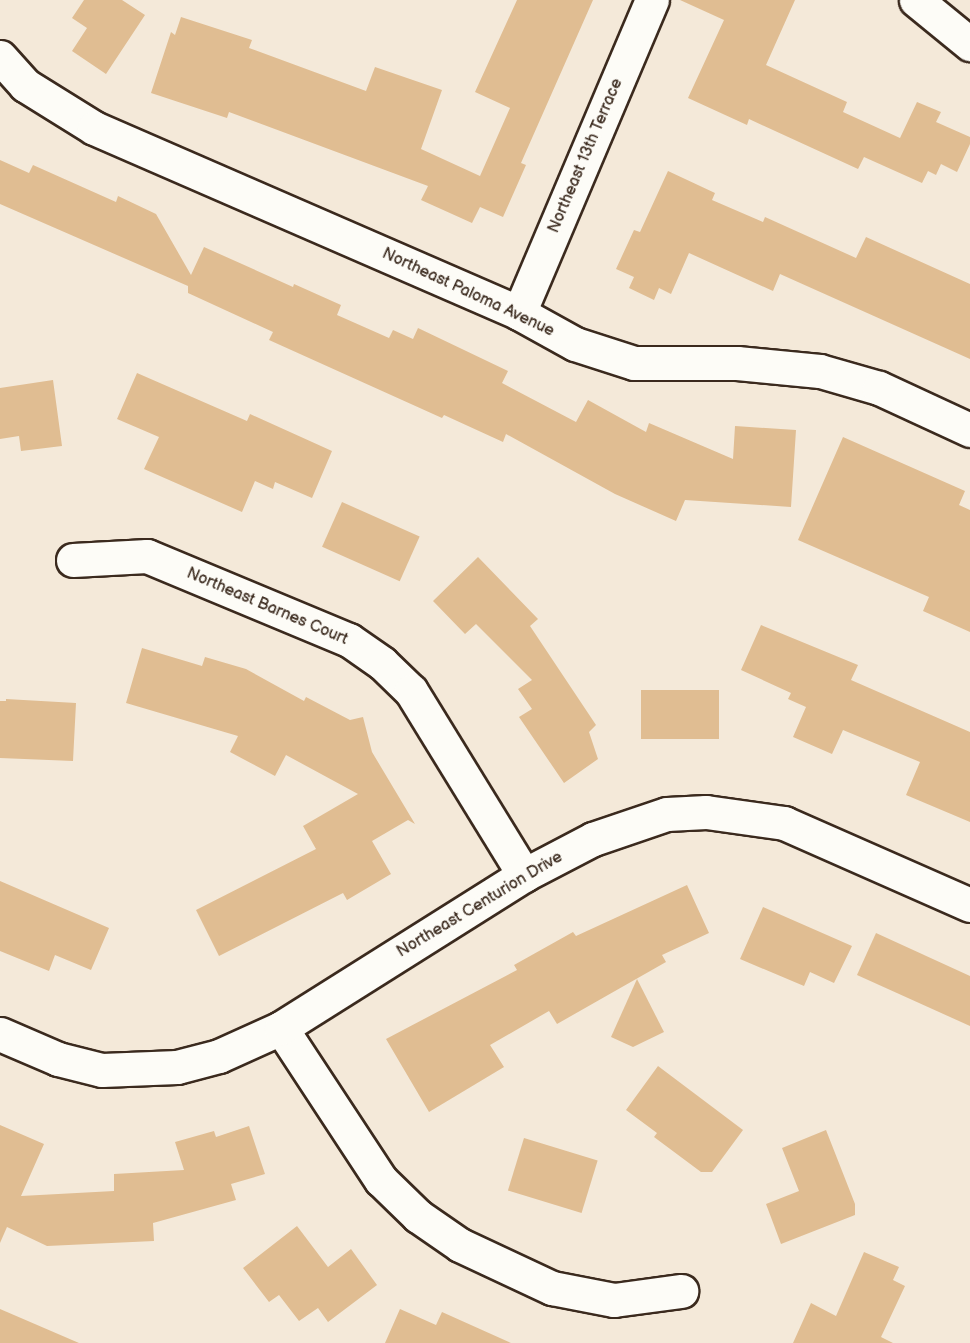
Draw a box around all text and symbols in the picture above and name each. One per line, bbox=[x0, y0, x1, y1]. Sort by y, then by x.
street label: Northeast 13th Terrace bbox=[545, 76, 627, 236]
street label: Northeast Paloma Avenue bbox=[379, 245, 557, 341]
street label: Northeast Barnes Court bbox=[184, 564, 350, 650]
street label: Northeast Centurion Drive bbox=[394, 848, 566, 962]

